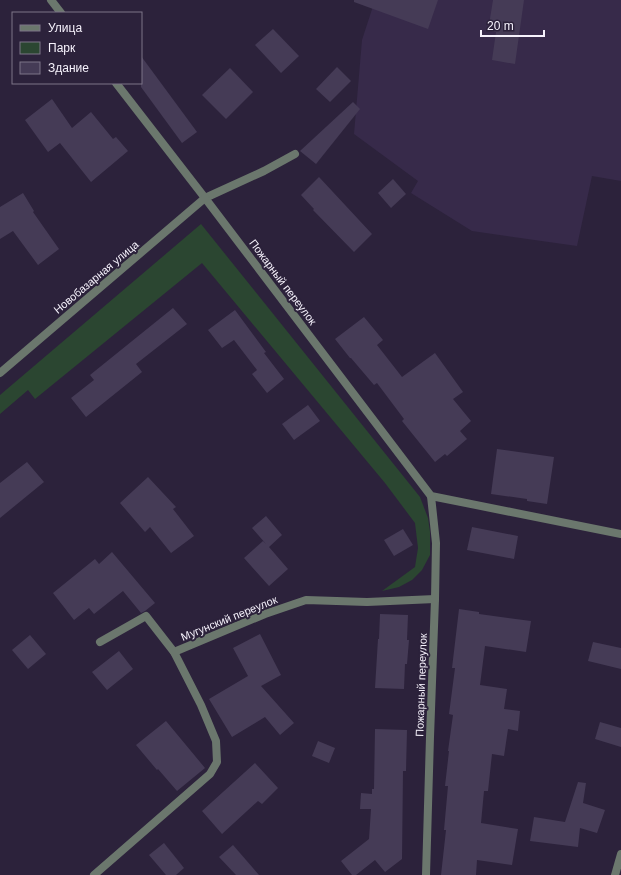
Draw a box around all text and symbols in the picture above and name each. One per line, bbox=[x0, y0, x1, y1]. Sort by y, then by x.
legend bbox=[12, 12, 142, 84]
scale bar bbox=[481, 12, 544, 38]
text: 20 m bbox=[487, 19, 514, 33]
text: Улица bbox=[48, 21, 82, 35]
text: Парк bbox=[48, 41, 76, 55]
text: Здание bbox=[48, 61, 89, 75]
street label: Пожарный переулок bbox=[247, 237, 319, 327]
street label: Новобазарная улица bbox=[51, 238, 141, 316]
street label: Мугунский переулок bbox=[179, 593, 279, 643]
street label: Пожарный переулок bbox=[413, 633, 429, 737]

